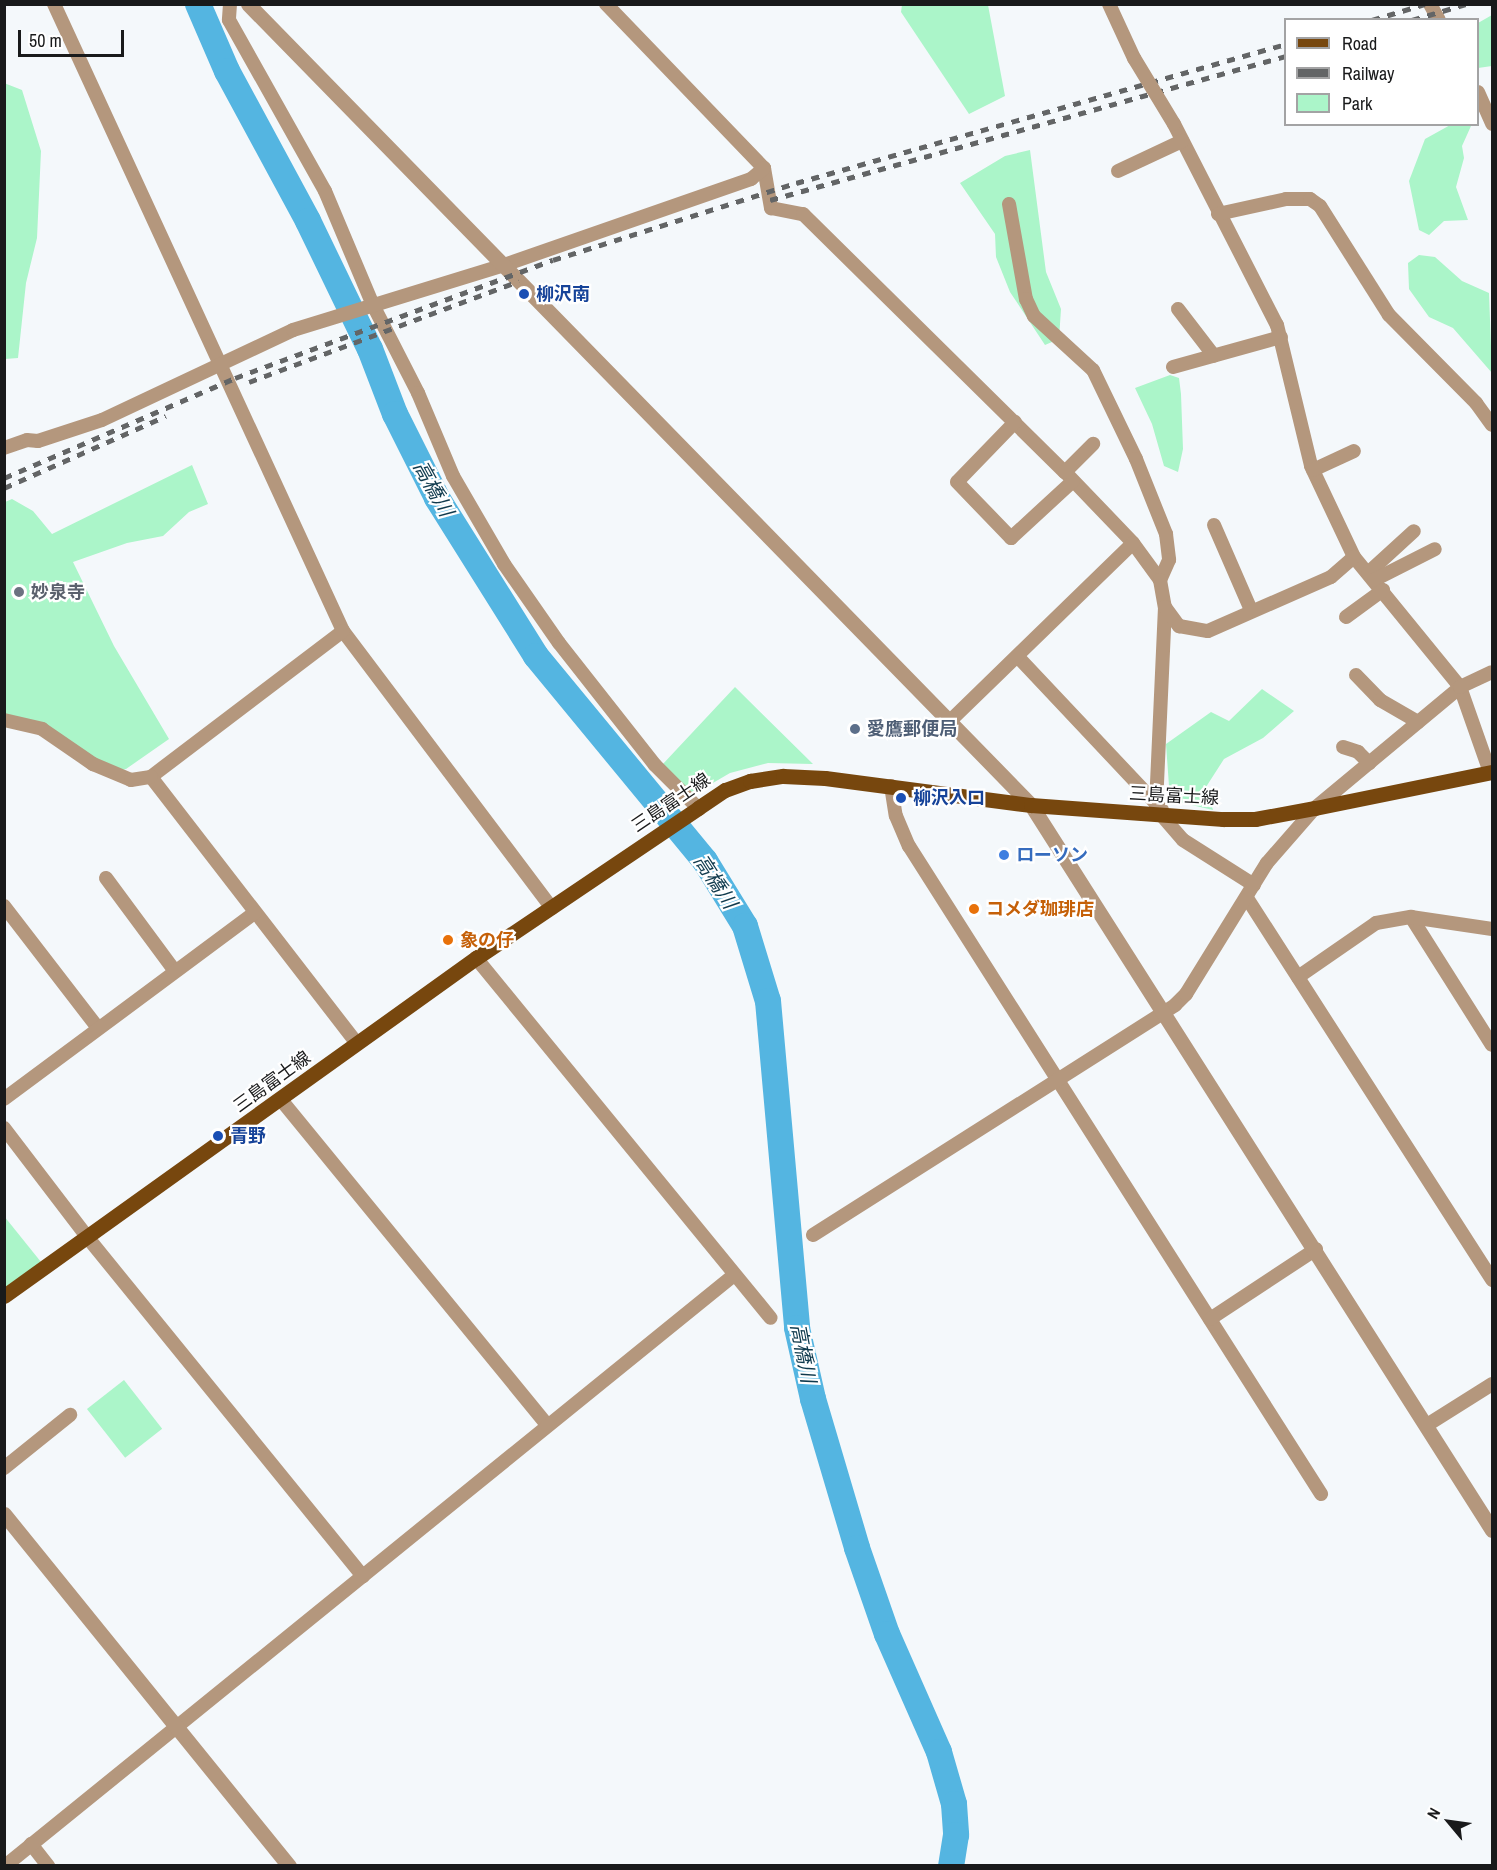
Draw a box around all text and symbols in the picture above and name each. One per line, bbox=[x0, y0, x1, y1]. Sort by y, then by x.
scale bar bbox=[21, 18, 128, 56]
legend bbox=[1284, 18, 1479, 126]
text: 50 m bbox=[29, 28, 62, 53]
text: Road bbox=[1342, 31, 1377, 56]
text: Railway bbox=[1342, 61, 1395, 86]
text: Park bbox=[1342, 91, 1372, 116]
place label: 柳沢南 bbox=[536, 283, 590, 305]
marker: 柳沢南 bbox=[517, 287, 531, 301]
water label: 高橋川 bbox=[409, 456, 459, 520]
place label: 妙泉寺 bbox=[31, 581, 85, 603]
marker: 妙泉寺 bbox=[12, 585, 26, 599]
place label: 愛鷹郵便局 bbox=[867, 718, 957, 740]
marker: 愛鷹郵便局 bbox=[848, 722, 862, 736]
street label: 三島富士線 bbox=[628, 769, 714, 837]
street label: 三島富士線 bbox=[1128, 783, 1220, 809]
place label: 柳沢入口 bbox=[913, 787, 985, 809]
marker: 柳沢入口 bbox=[894, 791, 908, 805]
place label: ローソン bbox=[1016, 844, 1088, 866]
marker: ローソン bbox=[997, 848, 1011, 862]
water label: 高橋川 bbox=[690, 849, 742, 913]
place label: コメダ珈琲店 bbox=[986, 898, 1094, 920]
marker: コメダ珈琲店 bbox=[967, 902, 981, 916]
place label: 象の仔 bbox=[460, 929, 514, 951]
marker: 象の仔 bbox=[441, 933, 455, 947]
street label: 三島富士線 bbox=[229, 1047, 315, 1117]
place label: 青野 bbox=[230, 1125, 266, 1147]
marker: 青野 bbox=[211, 1129, 225, 1143]
water label: 高橋川 bbox=[786, 1321, 822, 1385]
north arrow bbox=[1419, 1792, 1479, 1852]
text: N bbox=[1421, 1804, 1445, 1823]

